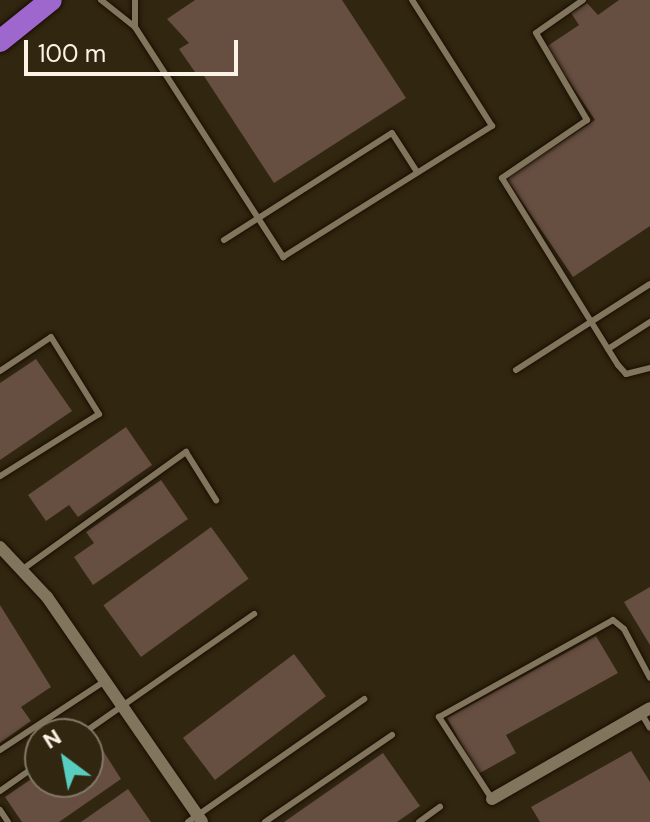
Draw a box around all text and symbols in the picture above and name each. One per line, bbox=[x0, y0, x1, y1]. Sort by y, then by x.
scale bar bbox=[28, 24, 242, 74]
text: 100 m bbox=[38, 38, 106, 69]
north arrow bbox=[24, 718, 104, 798]
text: N bbox=[38, 722, 67, 755]

